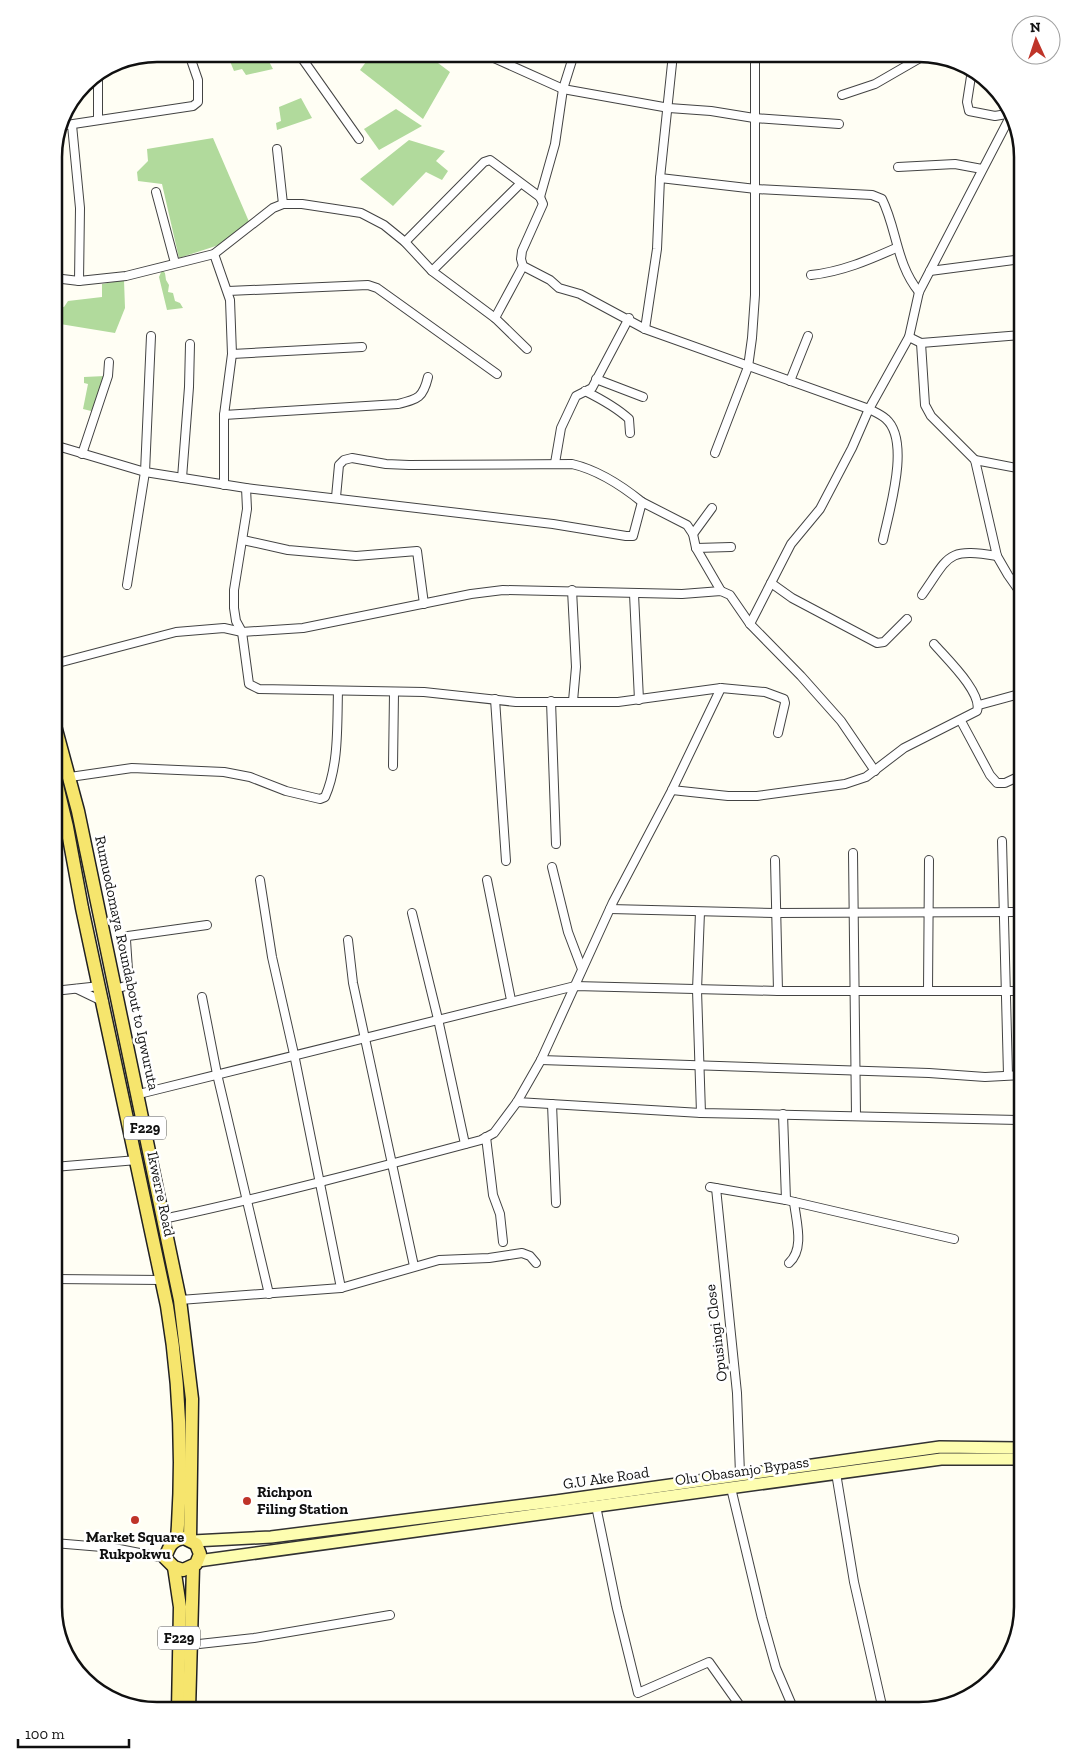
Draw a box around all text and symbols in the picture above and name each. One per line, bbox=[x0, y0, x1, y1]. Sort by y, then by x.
north arrow bbox=[1011, 15, 1061, 65]
text: N bbox=[1030, 19, 1041, 36]
street label: Rumuodomaya Roundabout to Igwuruta bbox=[91, 834, 163, 1092]
road number: F229 bbox=[124, 1116, 166, 1140]
street label: Ikwerre Road bbox=[143, 1150, 179, 1239]
street label: Opusingi Close bbox=[701, 1283, 731, 1383]
street label: Olu Obasanjo Bypass bbox=[674, 1453, 810, 1489]
street label: G.U Ake Road bbox=[562, 1463, 651, 1493]
place label: Richpon Filing Station bbox=[257, 1483, 348, 1518]
marker: Richpon Filing Station bbox=[241, 1495, 253, 1507]
marker: Market Square Rukpokwu bbox=[129, 1514, 141, 1526]
place label: Market Square Rukpokwu bbox=[86, 1528, 184, 1563]
road number: F229 bbox=[158, 1626, 200, 1650]
scale bar bbox=[18, 1716, 129, 1748]
text: 100 m bbox=[25, 1725, 64, 1743]

